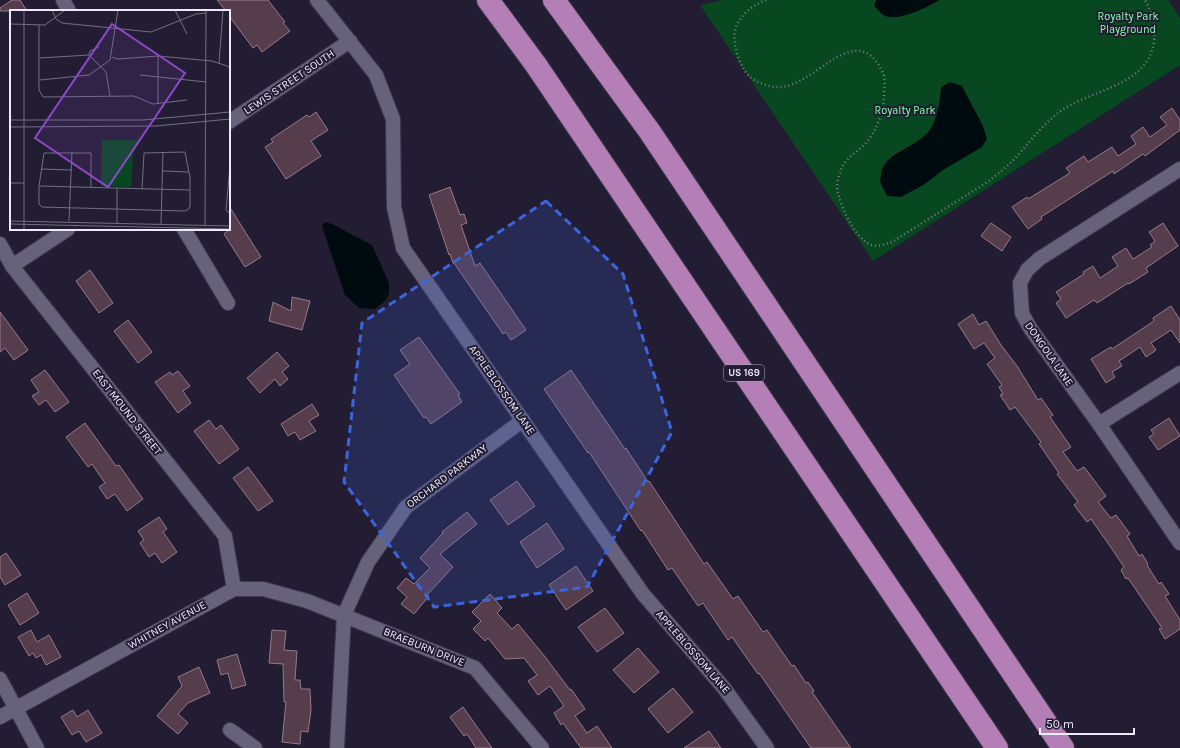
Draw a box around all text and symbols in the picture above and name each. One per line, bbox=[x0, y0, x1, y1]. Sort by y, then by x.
inset map bbox=[10, 10, 230, 230]
park label: Royalty Park Playground bbox=[1097, 10, 1159, 36]
street label: LEWIS STREET SOUTH bbox=[241, 47, 337, 117]
park label: Royalty Park bbox=[874, 104, 936, 117]
street label: DONGOLA LANE bbox=[1022, 319, 1076, 389]
street label: APPLEBLOSSOM LANE bbox=[466, 343, 538, 437]
road number: US 169 bbox=[724, 365, 764, 381]
street label: EAST MOUND STREET bbox=[90, 367, 165, 458]
street label: ORCHARD PARKWAY bbox=[404, 441, 490, 511]
street label: WHITNEY AVENUE bbox=[126, 598, 208, 652]
street label: APPLEBLOSSOM LANE bbox=[653, 608, 733, 696]
street label: BRAEBURN DRIVE bbox=[382, 625, 466, 669]
scale bar bbox=[1040, 710, 1134, 736]
text: 50 m bbox=[1046, 717, 1074, 731]

